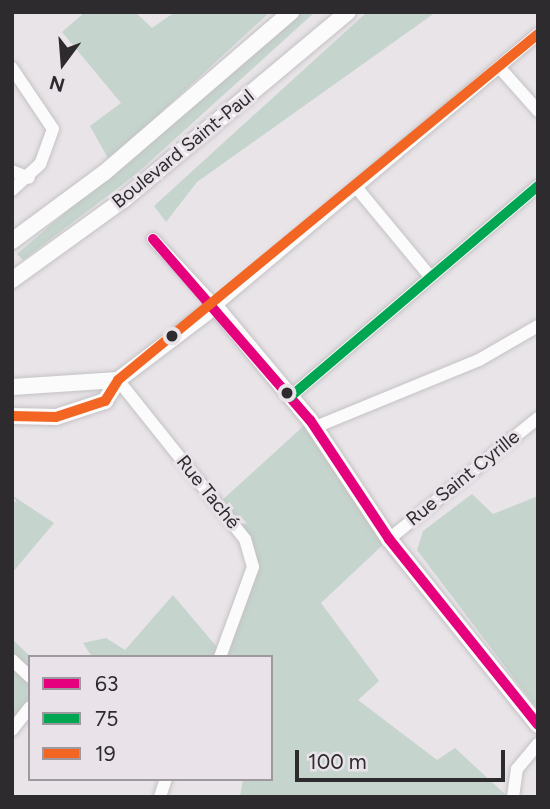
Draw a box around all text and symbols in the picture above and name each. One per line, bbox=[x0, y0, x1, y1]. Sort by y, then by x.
north arrow bbox=[28, 28, 98, 98]
text: N bbox=[47, 71, 67, 97]
street label: Boulevard Saint-Paul bbox=[107, 85, 259, 213]
unlabelled marker bbox=[165, 329, 179, 343]
unlabelled marker bbox=[280, 386, 294, 400]
street label: Rue Saint Cyrille bbox=[402, 425, 524, 531]
street label: Rue Taché bbox=[171, 451, 245, 533]
legend bbox=[28, 655, 273, 781]
text: 63 bbox=[95, 671, 118, 696]
text: 75 bbox=[95, 706, 118, 731]
scale bar bbox=[298, 736, 508, 780]
text: 19 bbox=[95, 741, 116, 766]
text: 100 m bbox=[308, 749, 367, 774]

